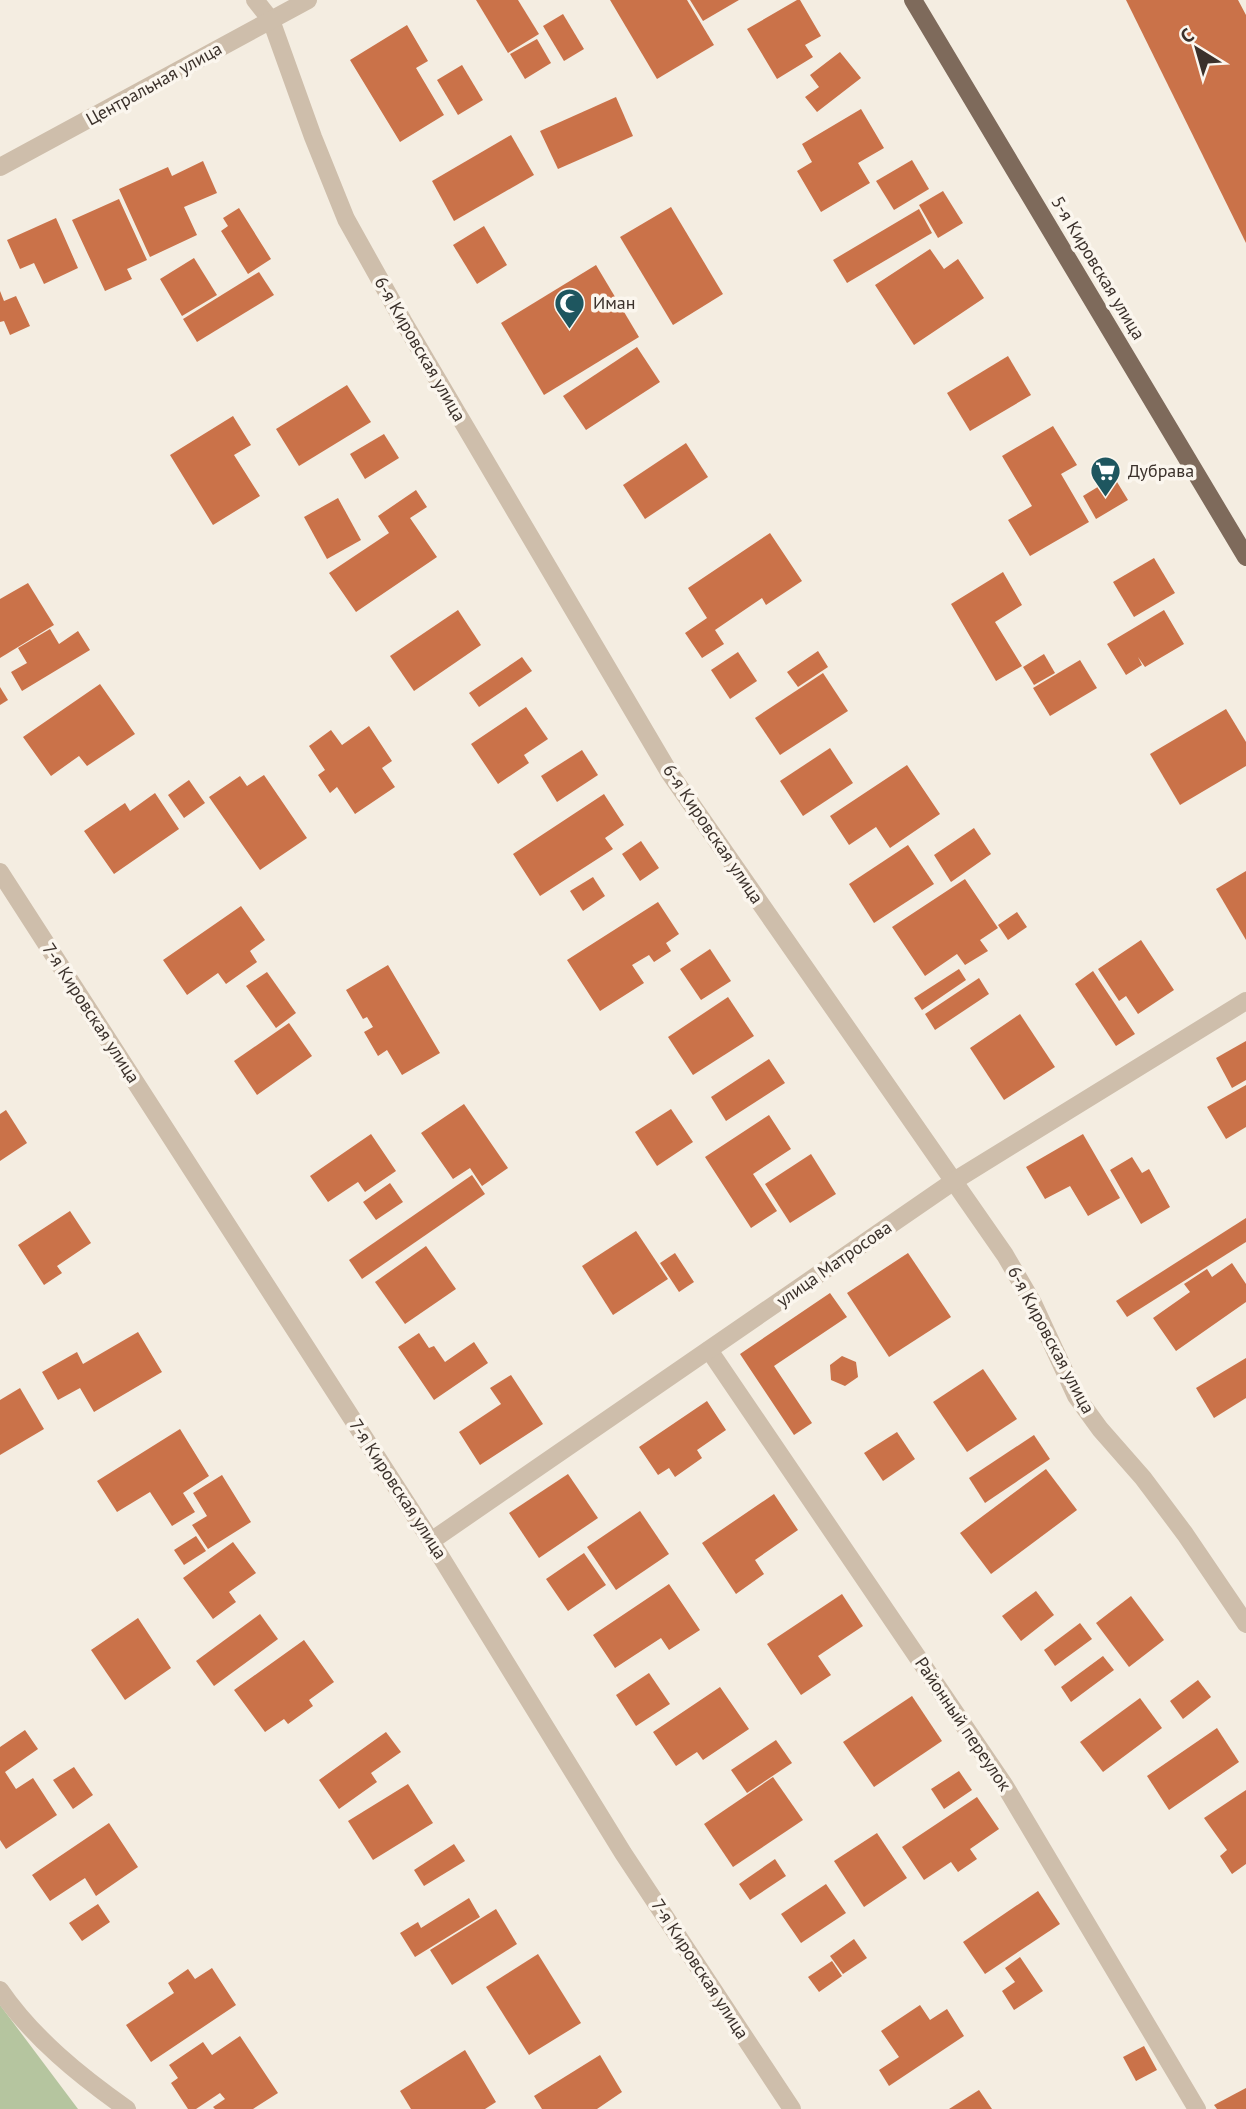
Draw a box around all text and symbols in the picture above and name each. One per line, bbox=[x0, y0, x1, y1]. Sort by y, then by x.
north arrow bbox=[1162, 14, 1232, 84]
text: С bbox=[1175, 22, 1199, 48]
street label: Центральная улица bbox=[82, 37, 226, 130]
street label: 5-я Кировская улица bbox=[1046, 192, 1150, 344]
street label: 6-я Кировская улица bbox=[370, 272, 471, 425]
mosque icon: Иман bbox=[553, 286, 587, 330]
place label: Иман bbox=[593, 291, 636, 314]
supermarket icon: Дубрава bbox=[1088, 454, 1122, 498]
place label: Дубрава bbox=[1128, 459, 1194, 482]
street label: 6-я Кировская улица bbox=[658, 759, 769, 908]
street label: 7-я Кировская улица bbox=[38, 938, 145, 1087]
street label: улица Матросова bbox=[772, 1215, 896, 1312]
street label: 6-я Кировская улица bbox=[1003, 1262, 1100, 1417]
street label: 7-я Кировская улица bbox=[345, 1414, 452, 1563]
street label: Районный переулок bbox=[910, 1652, 1017, 1795]
street label: 7-я Кировская улица bbox=[647, 1894, 754, 2043]

